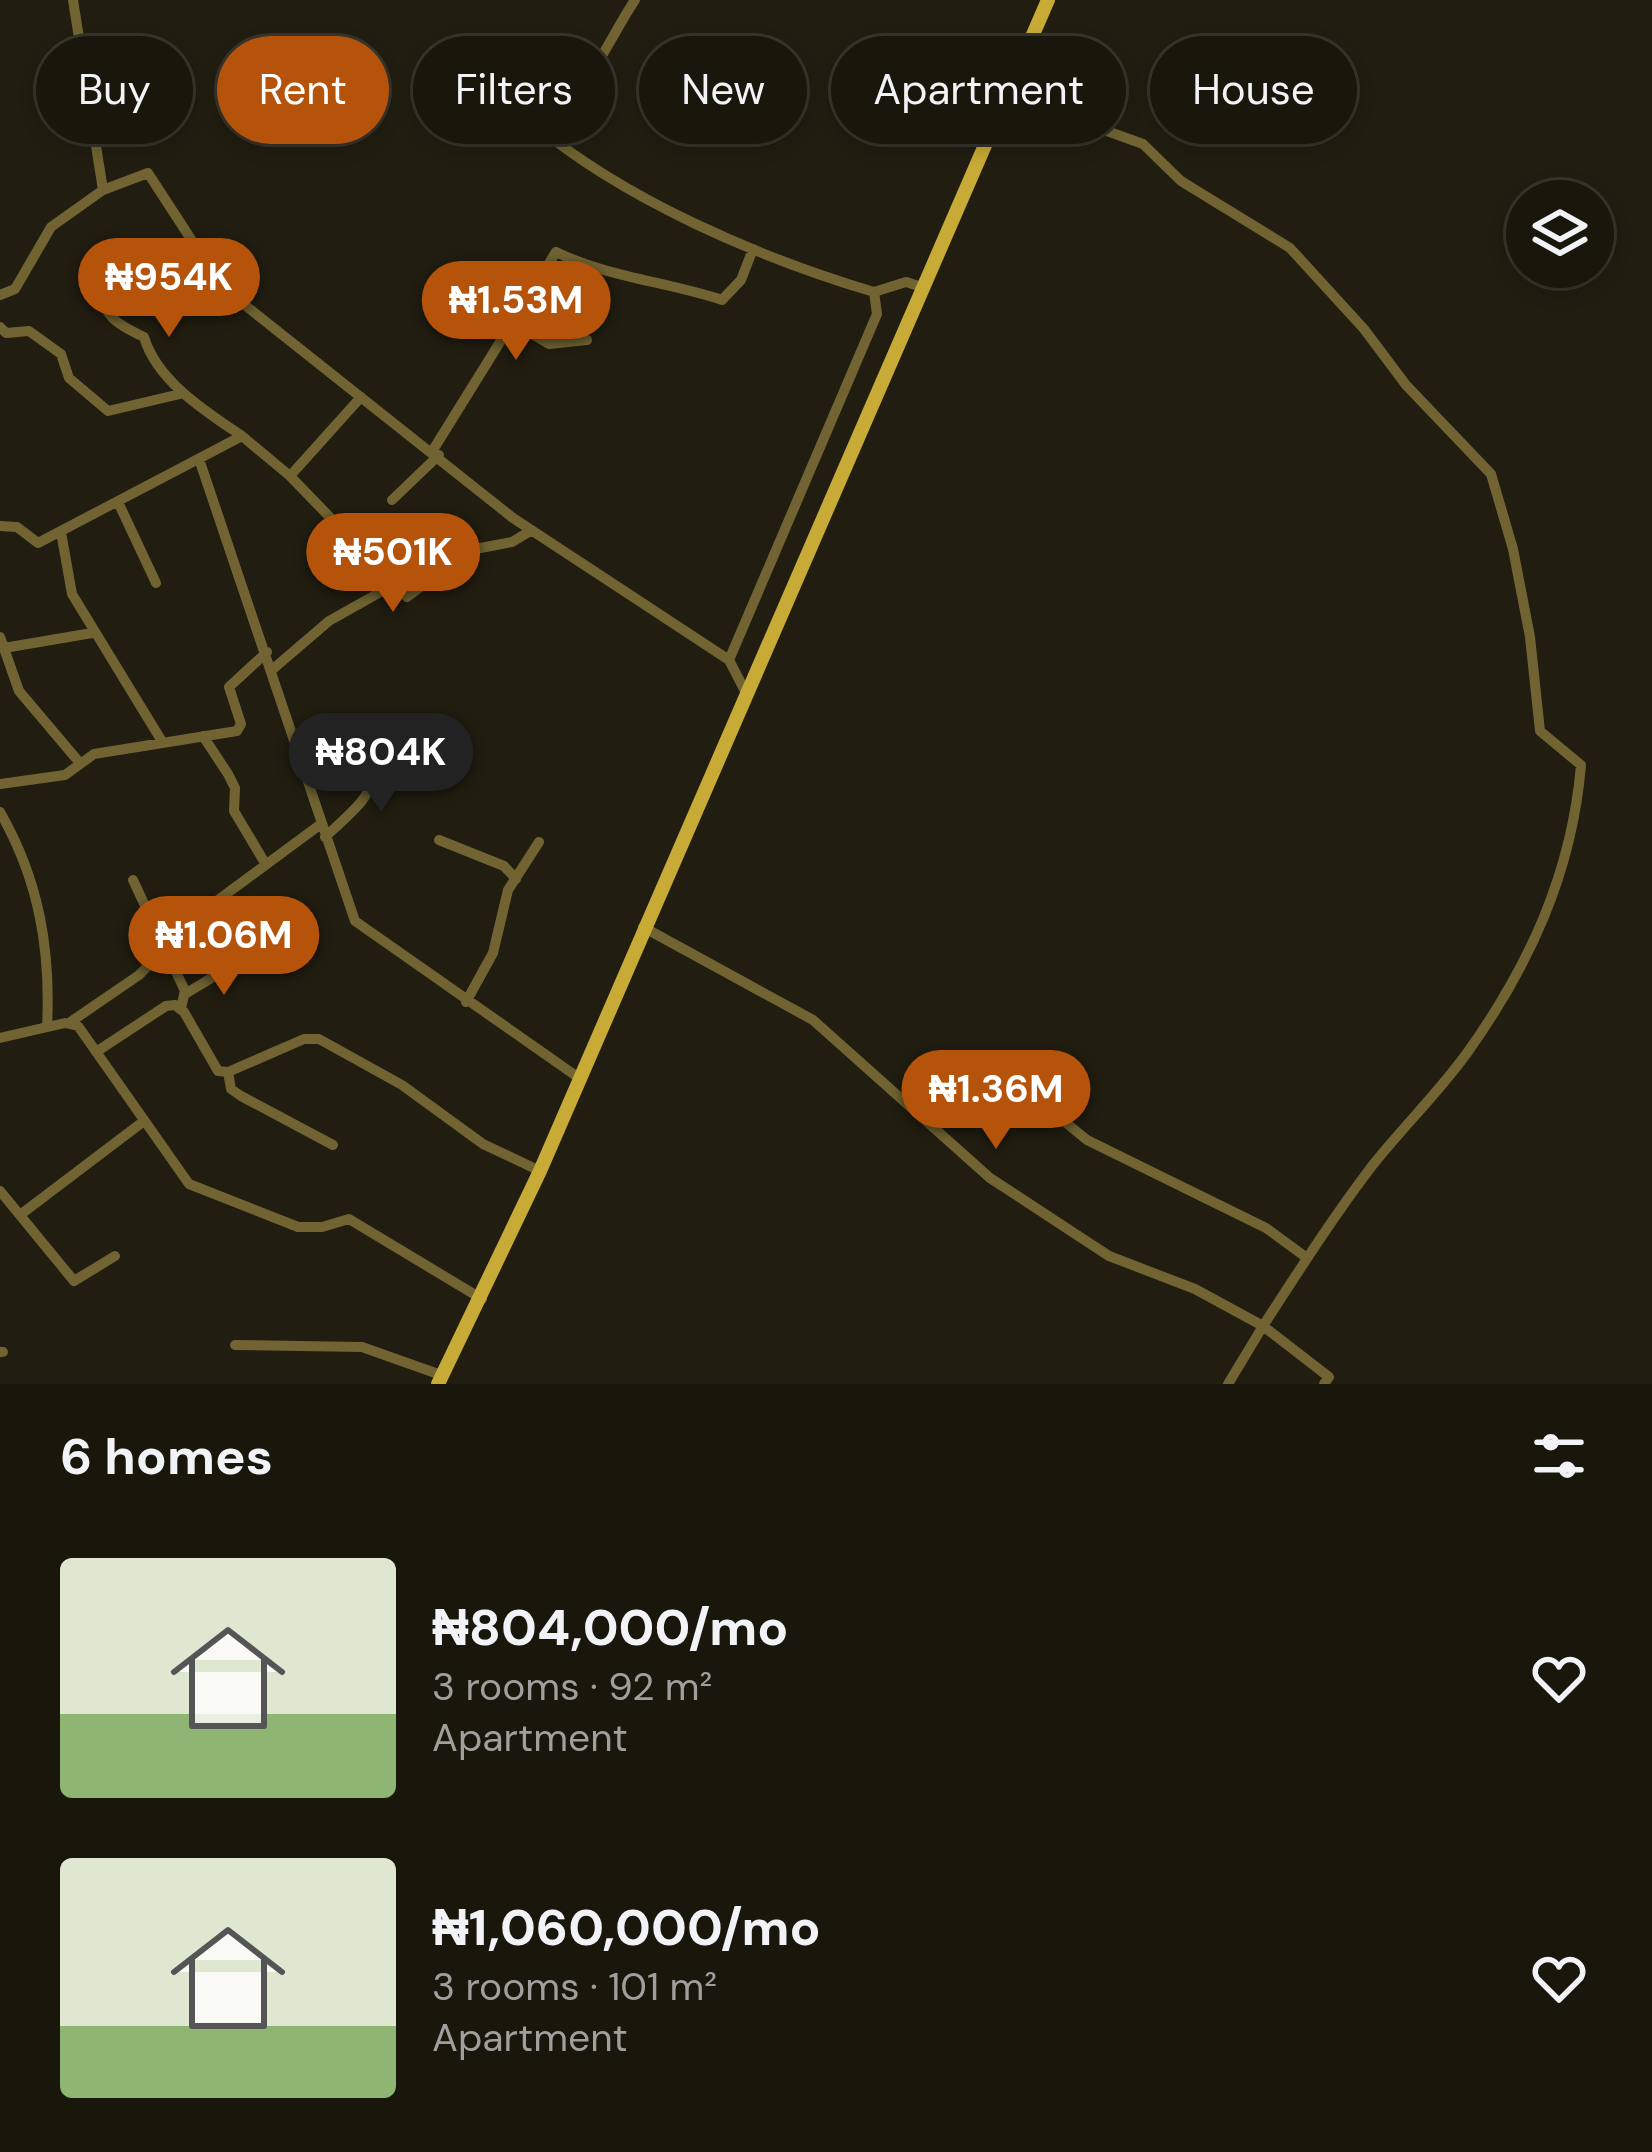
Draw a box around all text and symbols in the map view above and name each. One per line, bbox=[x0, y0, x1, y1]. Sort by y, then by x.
chip: Buy bbox=[36, 36, 193, 144]
chip: Rent bbox=[217, 36, 389, 144]
chip: Filters bbox=[413, 36, 615, 144]
chip: New bbox=[639, 36, 807, 144]
chip: Apartment bbox=[831, 36, 1126, 144]
chip: House bbox=[1150, 36, 1357, 144]
map controls bbox=[1506, 180, 1614, 288]
button: layers bbox=[1506, 180, 1614, 288]
pin: ₦954K bbox=[85, 238, 253, 340]
text: ₦954K bbox=[105, 251, 233, 302]
pin: ₦1.53M bbox=[418, 261, 614, 363]
text: ₦1.53M bbox=[449, 274, 583, 325]
pin: ₦501K bbox=[309, 513, 477, 615]
text: ₦501K bbox=[333, 526, 453, 577]
pin: ₦804K bbox=[297, 713, 465, 815]
text: ₦804K bbox=[315, 726, 447, 777]
pin: ₦1.06M bbox=[126, 896, 322, 998]
text: ₦1.06M bbox=[155, 909, 293, 960]
pin: ₦1.36M bbox=[898, 1050, 1094, 1152]
text: ₦1.36M bbox=[929, 1063, 1064, 1114]
text: 6 homes bbox=[60, 1423, 273, 1490]
icon: filters bbox=[1526, 1423, 1592, 1489]
text: ₦804,000/mo bbox=[432, 1594, 788, 1661]
icon: home bbox=[156, 1606, 300, 1750]
icon: heart bbox=[1526, 1645, 1592, 1711]
text: 3 rooms · 92 m² bbox=[432, 1661, 712, 1712]
text: Apartment bbox=[432, 1712, 628, 1763]
text: ₦1,060,000/mo bbox=[432, 1894, 821, 1961]
icon: home bbox=[156, 1906, 300, 2050]
icon: heart bbox=[1526, 1945, 1592, 2011]
text: 3 rooms · 101 m² bbox=[432, 1961, 717, 2012]
text: Apartment bbox=[432, 2012, 628, 2063]

